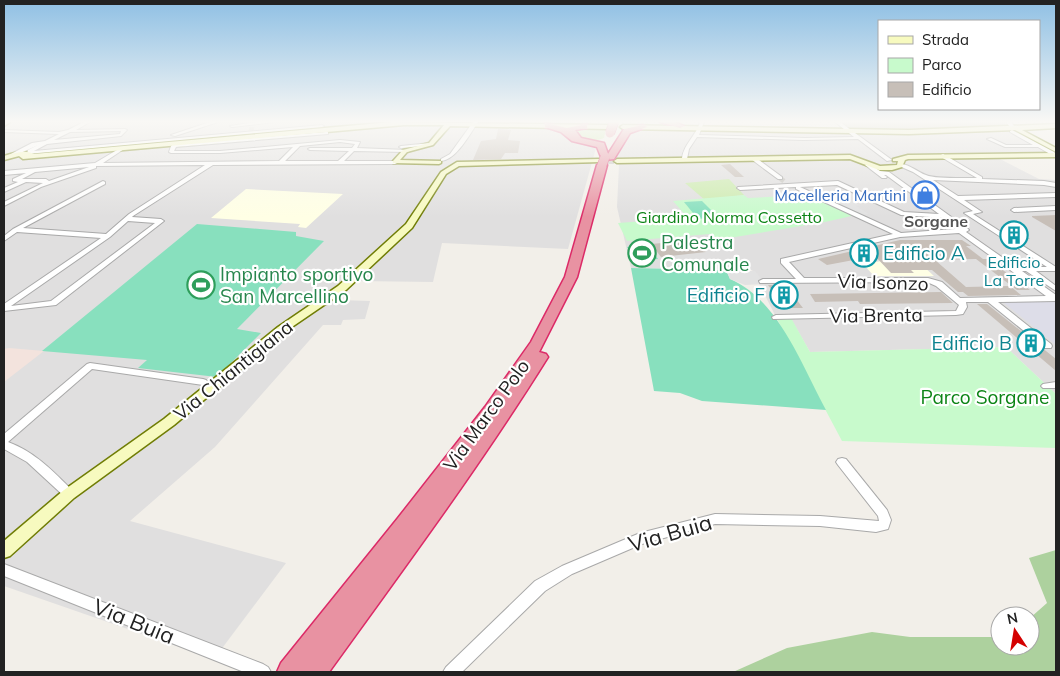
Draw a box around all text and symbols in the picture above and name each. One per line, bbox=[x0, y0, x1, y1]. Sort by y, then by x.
legend bbox=[878, 20, 1040, 110]
text: Strada bbox=[922, 30, 969, 49]
text: Parco bbox=[922, 55, 962, 74]
text: Edificio bbox=[922, 80, 972, 99]
shop icon: Macelleria Martini bbox=[910, 180, 940, 210]
place label: Macelleria Martini bbox=[774, 185, 906, 205]
park label: Giardino Norma Cossetto bbox=[636, 207, 822, 227]
district label: Sorgane bbox=[904, 211, 968, 231]
building icon: Edificio La Torre bbox=[999, 220, 1029, 250]
place label: Palestra Comunale bbox=[661, 230, 749, 276]
sports icon: Palestra Comunale bbox=[627, 238, 657, 268]
building icon: Edificio A bbox=[849, 238, 879, 268]
place label: Edificio A bbox=[883, 241, 965, 265]
place label: Edificio La Torre bbox=[984, 252, 1044, 290]
place label: Impianto sportivo San Marcellino bbox=[220, 262, 373, 308]
street label: Via Isonzo bbox=[837, 268, 929, 296]
sports icon: Impianto sportivo San Marcellino bbox=[186, 270, 216, 300]
building icon: Edificio F bbox=[769, 280, 799, 310]
place label: Edificio F bbox=[687, 283, 765, 307]
street label: Via Brenta bbox=[829, 302, 923, 328]
street label: Via Chiantigiana bbox=[169, 315, 297, 425]
building icon: Edificio B bbox=[1016, 328, 1046, 358]
place label: Edificio B bbox=[931, 331, 1012, 355]
street label: Via Marco Polo bbox=[438, 355, 534, 475]
park label: Parco Sorgane bbox=[921, 385, 1049, 409]
street label: Via Buia bbox=[625, 508, 715, 558]
street label: Via Buia bbox=[89, 592, 179, 650]
north arrow bbox=[990, 606, 1040, 656]
text: N bbox=[1005, 608, 1019, 628]

